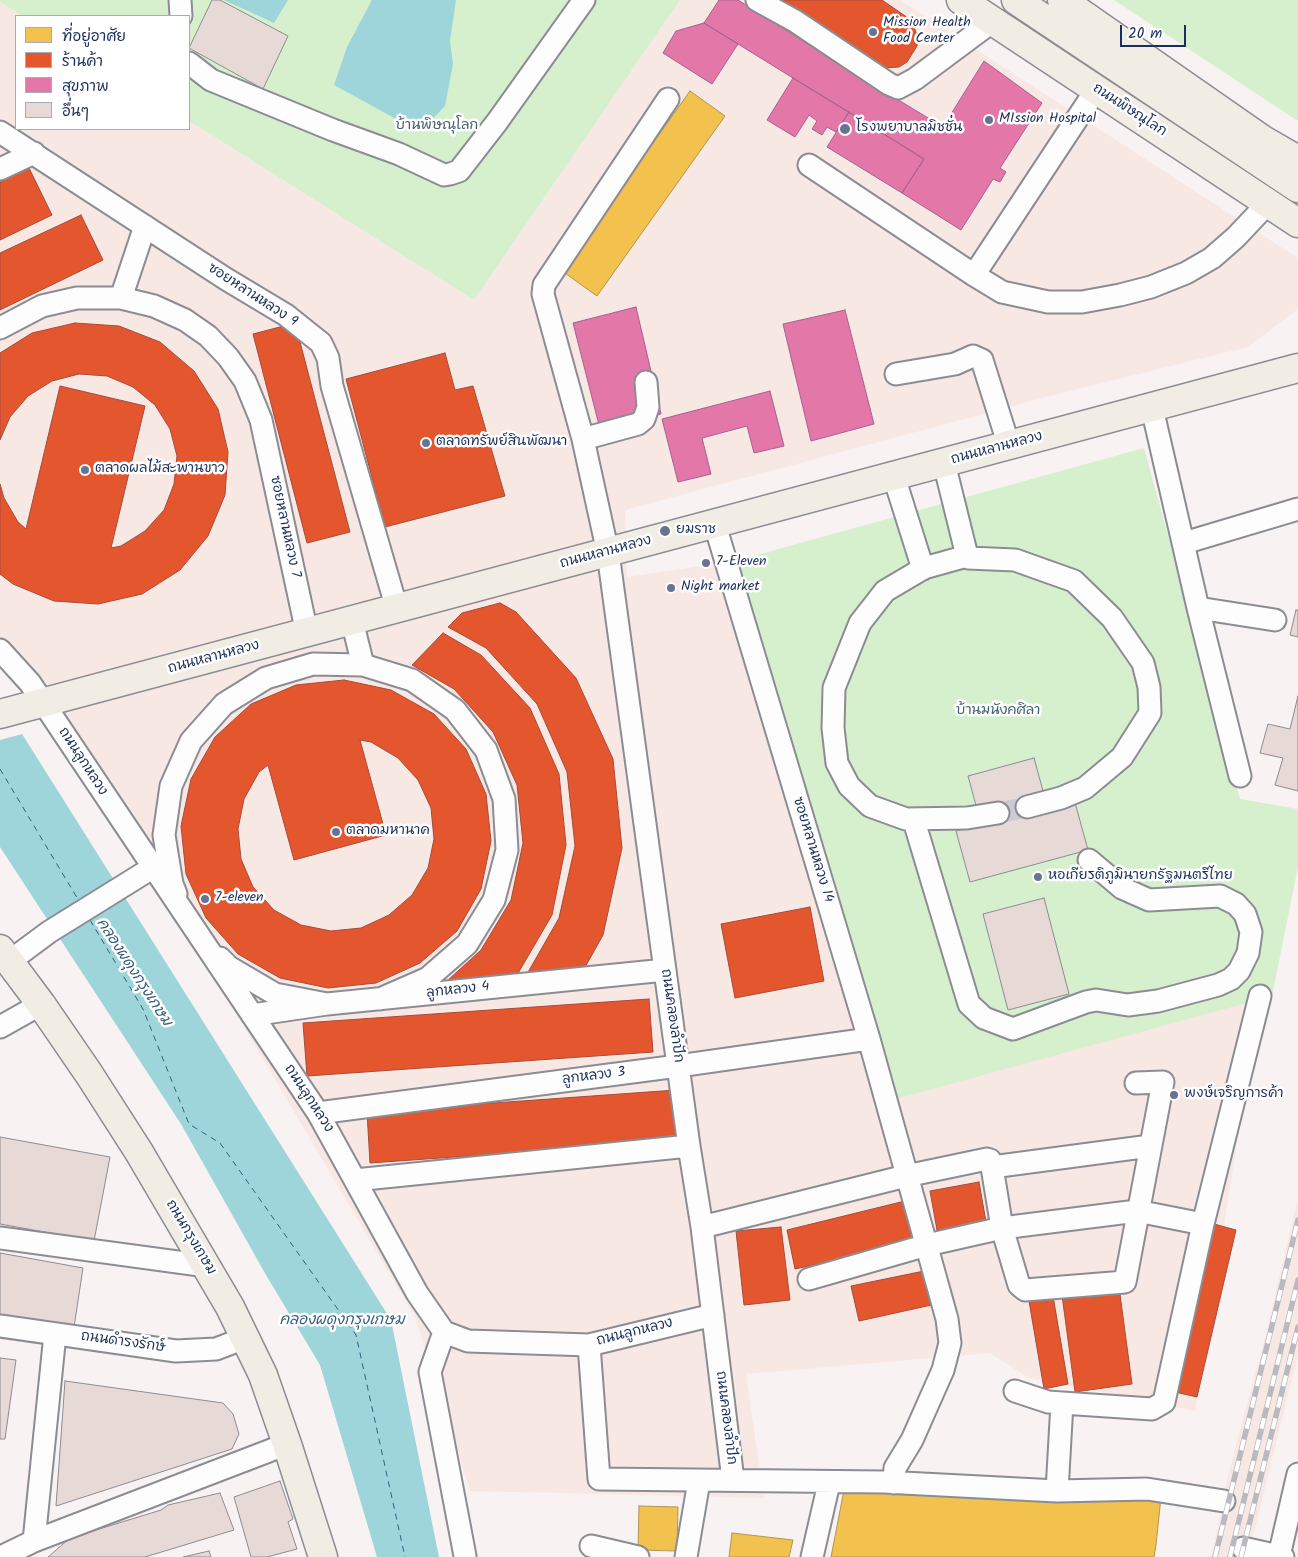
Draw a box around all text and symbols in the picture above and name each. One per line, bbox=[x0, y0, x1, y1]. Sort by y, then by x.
legend bbox=[15, 15, 190, 130]
scale bar bbox=[1123, 15, 1189, 47]
place label: Mission Health Food Center bbox=[883, 16, 971, 48]
text: 20 m bbox=[1128, 22, 1162, 46]
text: ที่อยู่อาศัย bbox=[62, 25, 126, 49]
marker: Mission Health Food Center bbox=[867, 26, 879, 38]
text: ร้านค้า bbox=[62, 50, 103, 74]
text: สุขภาพ bbox=[62, 75, 109, 99]
street label: ถนนพิษณุโลก bbox=[1089, 81, 1169, 141]
text: อื่นๆ bbox=[62, 100, 89, 124]
place label: MIssion Hospital bbox=[999, 112, 1096, 128]
marker: MIssion Hospital bbox=[983, 114, 995, 126]
park label: บ้านพิษณุโลก bbox=[396, 119, 478, 135]
place label: โรงพยาบาลมิชชั่น bbox=[856, 121, 962, 137]
marker: โรงพยาบาลมิชชั่น bbox=[838, 122, 852, 136]
street label: ซอยหลานหลวง 9 bbox=[204, 261, 300, 331]
street label: ถนนหลานหลวง bbox=[950, 429, 1044, 469]
place label: ตลาดทรัพย์สินพัฒนา bbox=[436, 435, 567, 451]
marker: ตลาดทรัพย์สินพัฒนา bbox=[420, 437, 432, 449]
place label: ตลาดผลไม้สะพานขาว bbox=[95, 462, 225, 478]
marker: ตลาดผลไม้สะพานขาว bbox=[79, 464, 91, 476]
street label: ซอยหลานหลวง 7 bbox=[265, 475, 303, 579]
place label: ยมราช bbox=[676, 523, 716, 539]
marker: ยมราช bbox=[658, 524, 672, 538]
street label: ถนนหลานหลวง bbox=[559, 533, 653, 573]
place label: 7-Eleven bbox=[716, 555, 766, 571]
marker: 7-Eleven bbox=[700, 557, 712, 569]
place label: Night market bbox=[681, 580, 760, 596]
marker: Night market bbox=[665, 582, 677, 594]
street label: ถนนหลานหลวง bbox=[167, 638, 261, 678]
park label: บ้านมนังคศิลา bbox=[956, 704, 1040, 720]
street label: ถนนลูกหลวง bbox=[54, 725, 110, 799]
street label: ซอยหลานหลวง 14 bbox=[788, 795, 836, 905]
place label: ตลาดมหานาค bbox=[346, 824, 430, 840]
marker: ตลาดมหานาค bbox=[330, 826, 342, 838]
place label: หอเกียรติภูมินายกรัฐมนตรีไทย bbox=[1048, 869, 1233, 885]
marker: หอเกียรติภูมินายกรัฐมนตรีไทย bbox=[1032, 871, 1044, 883]
place label: 7-eleven bbox=[215, 891, 264, 907]
marker: 7-eleven bbox=[199, 893, 211, 905]
water label: คลองผดุงกรุงเกษม bbox=[91, 916, 175, 1030]
street label: ถนนคลองลำปัก bbox=[656, 968, 686, 1064]
street label: ลูกหลวง 4 bbox=[426, 979, 490, 1003]
street label: ถนนลูกหลวง bbox=[280, 1062, 336, 1136]
street label: ลูกหลวง 3 bbox=[561, 1065, 627, 1089]
place label: พงษ์เจริญการค้า bbox=[1184, 1087, 1284, 1103]
marker: พงษ์เจริญการค้า bbox=[1168, 1089, 1180, 1101]
street label: ถนนกรุงเกษม bbox=[161, 1197, 219, 1279]
water label: คลองผดุงกรุงเกษม bbox=[279, 1312, 405, 1330]
street label: ถนนลูกหลวง bbox=[595, 1315, 675, 1351]
street label: ถนนดำรงรักษ์ bbox=[80, 1329, 166, 1357]
street label: ถนนคลองลำปัก bbox=[711, 1370, 739, 1466]

